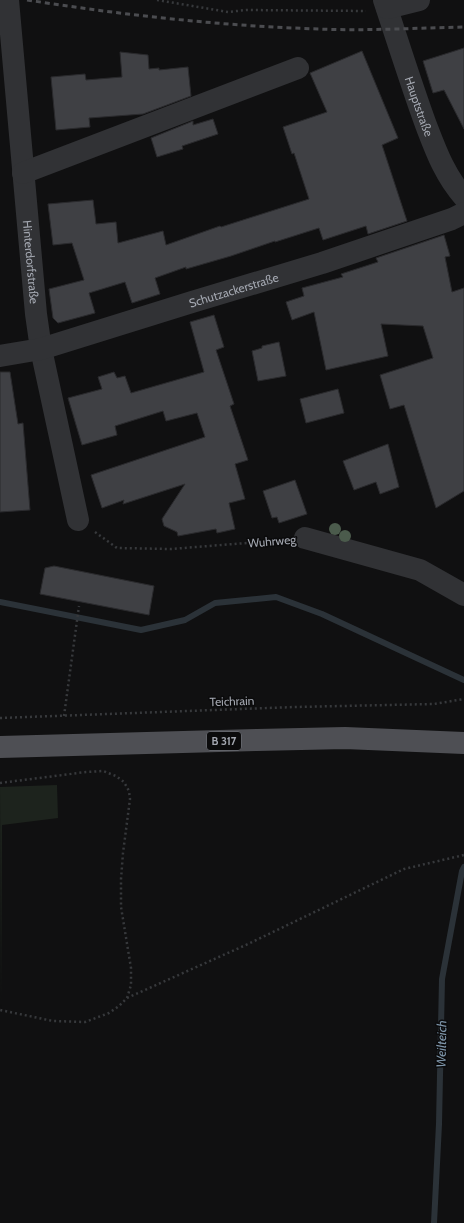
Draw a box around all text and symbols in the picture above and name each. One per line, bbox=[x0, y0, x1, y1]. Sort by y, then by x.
street label: Hauptstraße bbox=[402, 74, 437, 138]
street label: Hinterdorfstraße bbox=[20, 219, 43, 304]
street label: Schutzackerstraße bbox=[187, 269, 280, 310]
street label: Wuhrweg bbox=[247, 531, 298, 551]
street label: Teichrain bbox=[209, 693, 255, 709]
road number: B 317 bbox=[207, 732, 241, 750]
water label: Weilteich bbox=[433, 1020, 449, 1068]

